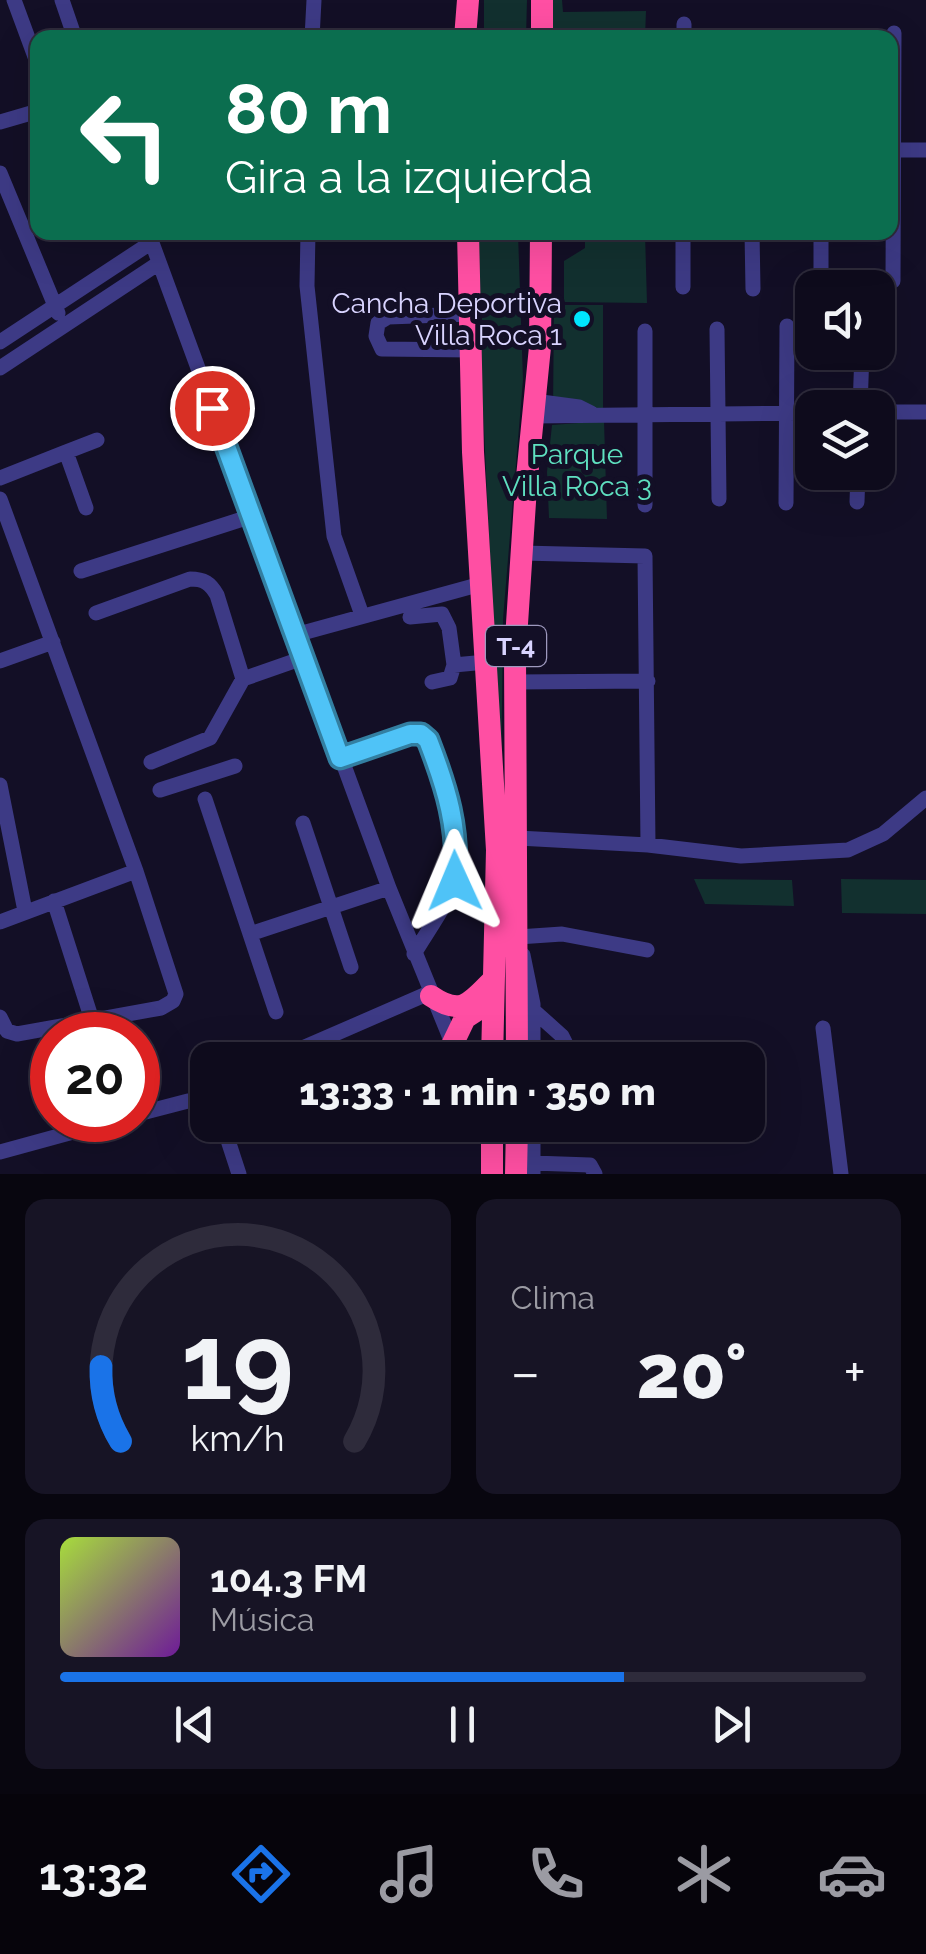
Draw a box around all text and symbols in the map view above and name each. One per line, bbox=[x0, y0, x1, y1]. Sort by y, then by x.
text: 80 m bbox=[225, 67, 392, 149]
icon: left bbox=[60, 70, 190, 200]
text: Gira a la izquierda bbox=[225, 151, 593, 204]
map controls bbox=[795, 270, 895, 490]
button: sound bbox=[795, 270, 895, 370]
place label: Cancha Deportiva Villa Roca 1 bbox=[332, 287, 562, 352]
marker: Cancha Deportiva Villa Roca 1 bbox=[571, 308, 593, 330]
pin bbox=[170, 366, 255, 451]
icon: arrive bbox=[185, 381, 240, 436]
button: layers bbox=[795, 390, 895, 490]
park label: Parque Villa Roca 3 bbox=[502, 438, 652, 503]
road number: T-4 bbox=[486, 626, 546, 666]
position arrow bbox=[403, 829, 507, 933]
speed limit sign: 20 bbox=[30, 1012, 160, 1142]
text: 13:33 · 1 min · 350 m bbox=[299, 1069, 656, 1114]
text: Clima bbox=[511, 1279, 595, 1316]
text: 19 bbox=[181, 1301, 294, 1423]
text: 20° bbox=[636, 1327, 747, 1416]
text: − bbox=[511, 1340, 540, 1405]
text: + bbox=[843, 1340, 866, 1405]
text: km/h bbox=[191, 1417, 285, 1459]
text: 104.3 FM bbox=[210, 1556, 367, 1601]
text: Música bbox=[210, 1601, 315, 1638]
icon: previous bbox=[167, 1697, 222, 1752]
icon: pause bbox=[435, 1697, 490, 1752]
icon: next bbox=[704, 1697, 759, 1752]
icon: directions bbox=[226, 1839, 296, 1909]
icon: music bbox=[374, 1839, 444, 1909]
icon: phone bbox=[521, 1839, 591, 1909]
icon: climate bbox=[669, 1839, 739, 1909]
icon: car bbox=[817, 1839, 887, 1909]
text: 13:32 bbox=[39, 1848, 148, 1901]

